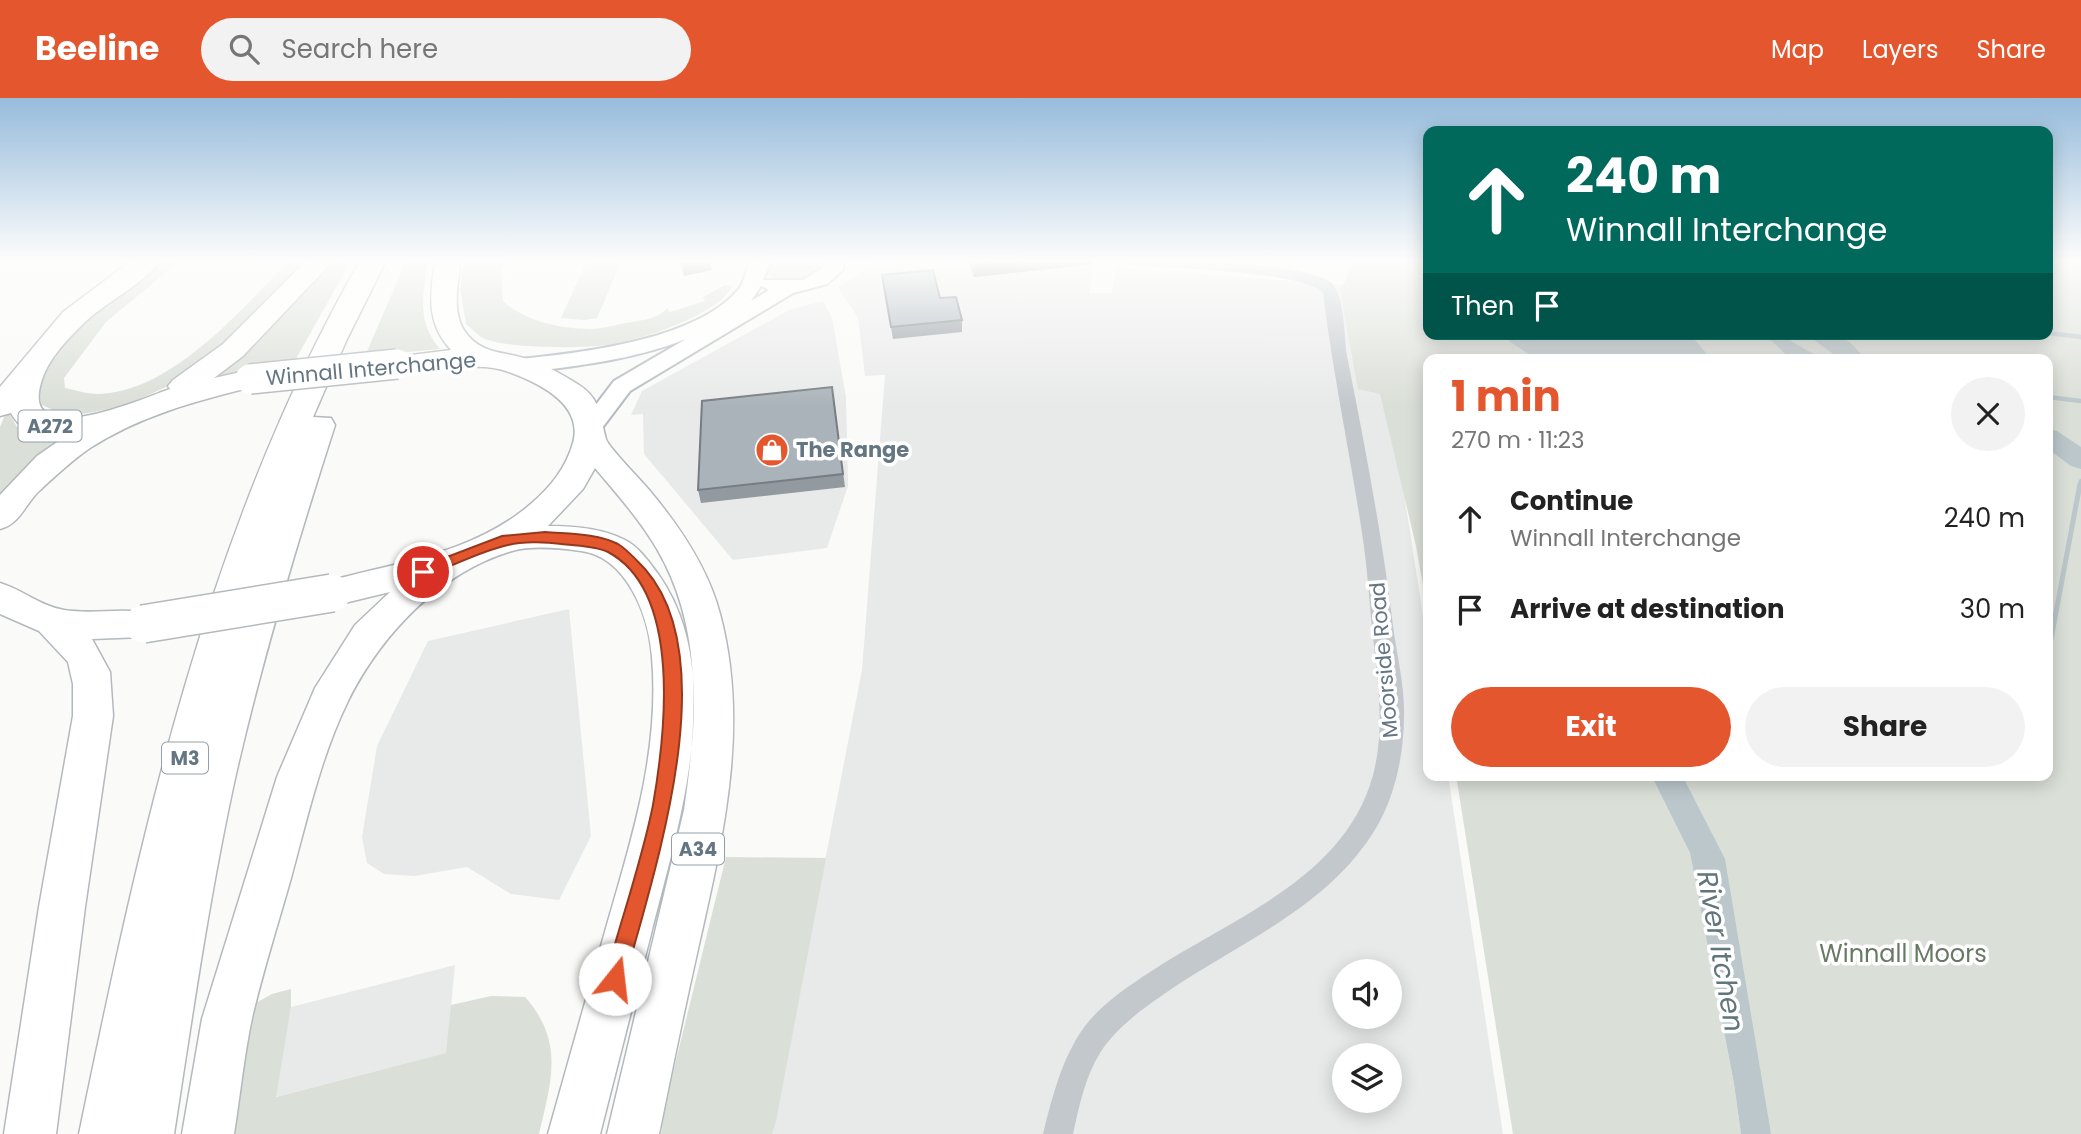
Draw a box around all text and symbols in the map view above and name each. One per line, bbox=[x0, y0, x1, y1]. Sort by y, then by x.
search box bbox=[201, 18, 691, 81]
text: Beeline bbox=[35, 25, 159, 72]
icon: search bbox=[225, 30, 263, 68]
text: Search here bbox=[281, 31, 438, 67]
text: Map bbox=[1771, 33, 1824, 66]
text: Layers bbox=[1862, 33, 1938, 66]
text: Share bbox=[1976, 33, 2046, 66]
text: 240 m bbox=[1566, 142, 1721, 210]
icon: ahead bbox=[1451, 154, 1542, 245]
text: Winnall Interchange bbox=[1566, 207, 1887, 252]
icon: arrive bbox=[1528, 287, 1566, 325]
text: Then bbox=[1451, 288, 1514, 324]
street label: Winnall Interchange bbox=[265, 345, 477, 392]
text: 1 min bbox=[1451, 367, 1561, 426]
button: close bbox=[1951, 377, 2025, 451]
road number: A272 bbox=[19, 410, 82, 442]
text: 270 m · 11:23 bbox=[1451, 424, 1585, 456]
shop icon: The Range bbox=[753, 431, 791, 469]
place label: The Range bbox=[796, 435, 909, 464]
text: Continue bbox=[1510, 483, 1633, 519]
icon: ahead bbox=[1451, 500, 1489, 538]
text: 240 m bbox=[1944, 500, 2025, 536]
text: Winnall Interchange bbox=[1510, 522, 1741, 554]
pin bbox=[393, 542, 453, 602]
icon: arrive bbox=[404, 553, 442, 591]
street label: Moorside Road bbox=[1362, 581, 1405, 739]
icon: arrive bbox=[1451, 591, 1489, 629]
text: Arrive at destination bbox=[1510, 591, 1785, 627]
text: 30 m bbox=[1960, 591, 2025, 627]
button: Exit bbox=[1451, 687, 1731, 767]
button: Share bbox=[1745, 687, 2025, 767]
road number: M3 bbox=[162, 743, 208, 774]
road number: A34 bbox=[672, 834, 724, 864]
water label: River Itchen bbox=[1687, 867, 1754, 1035]
park label: Winnall Moors bbox=[1819, 937, 1987, 970]
position arrow bbox=[578, 942, 652, 1016]
map controls bbox=[1332, 959, 1402, 1113]
button: sound bbox=[1332, 959, 1402, 1029]
button: layers bbox=[1332, 1043, 1402, 1113]

